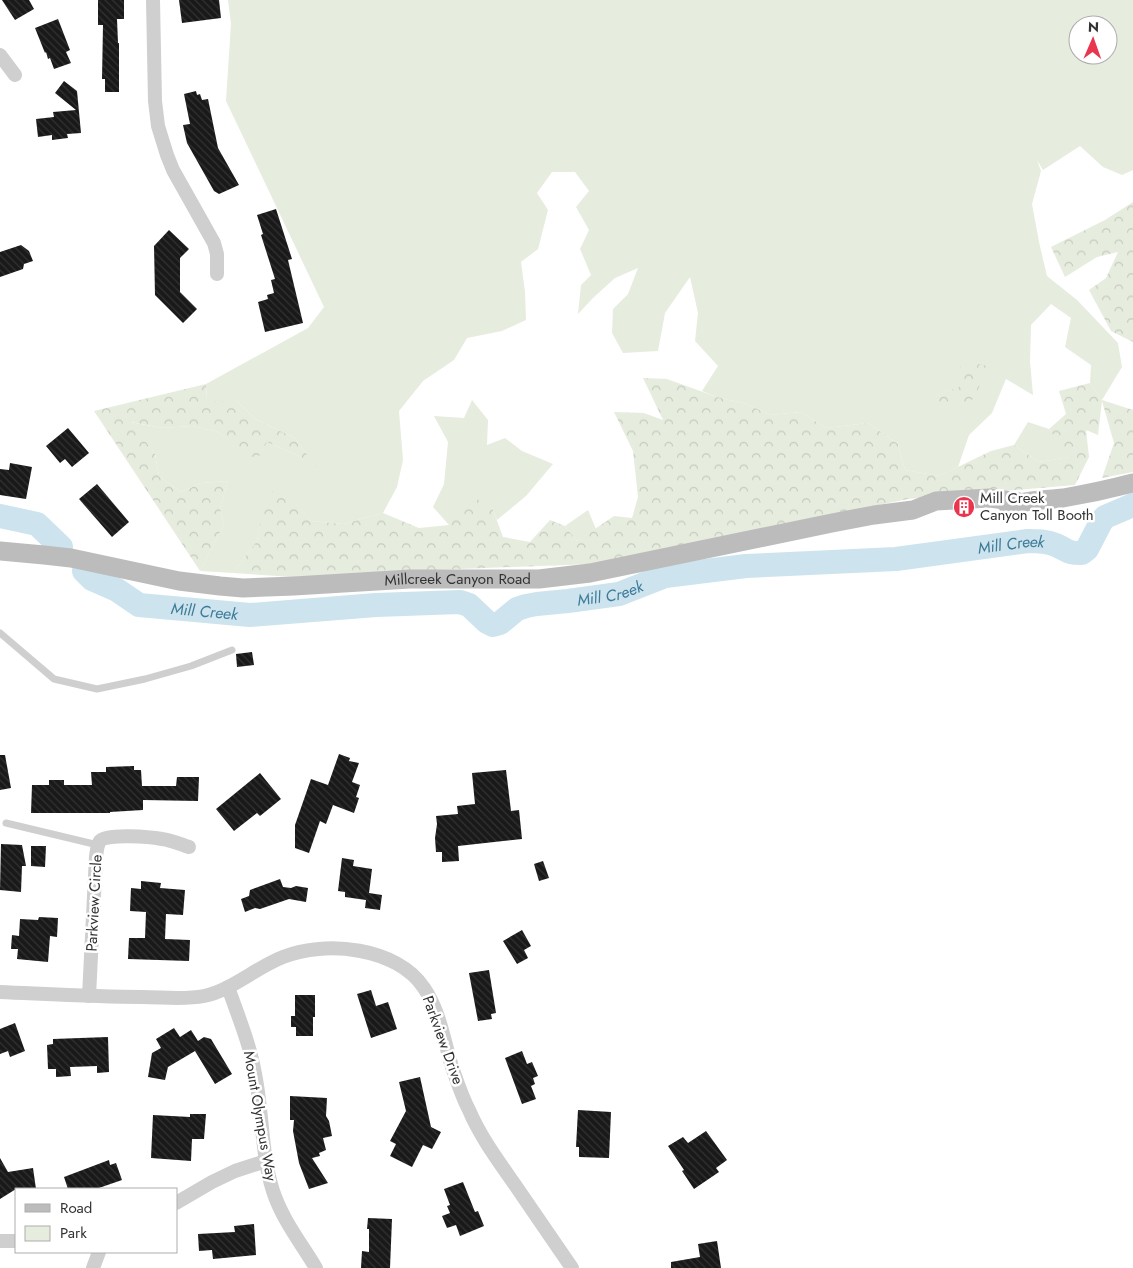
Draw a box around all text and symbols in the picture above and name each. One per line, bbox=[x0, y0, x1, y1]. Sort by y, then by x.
north arrow bbox=[1068, 15, 1118, 65]
text: N bbox=[1088, 17, 1099, 37]
place label: Mill Creek Canyon Toll Booth bbox=[980, 487, 1094, 526]
building icon: Mill Creek Canyon Toll Booth bbox=[952, 495, 976, 519]
water label: Mill Creek bbox=[976, 530, 1047, 560]
street label: Millcreek Canyon Road bbox=[384, 568, 531, 592]
water label: Mill Creek bbox=[576, 574, 648, 612]
water label: Mill Creek bbox=[170, 597, 240, 626]
street label: Parkview Circle bbox=[80, 854, 108, 952]
street label: Parkview Drive bbox=[417, 993, 469, 1088]
street label: Mount Olympus Way bbox=[238, 1049, 282, 1183]
legend bbox=[15, 1188, 178, 1253]
text: Road bbox=[60, 1197, 92, 1219]
text: Park bbox=[60, 1222, 87, 1244]

